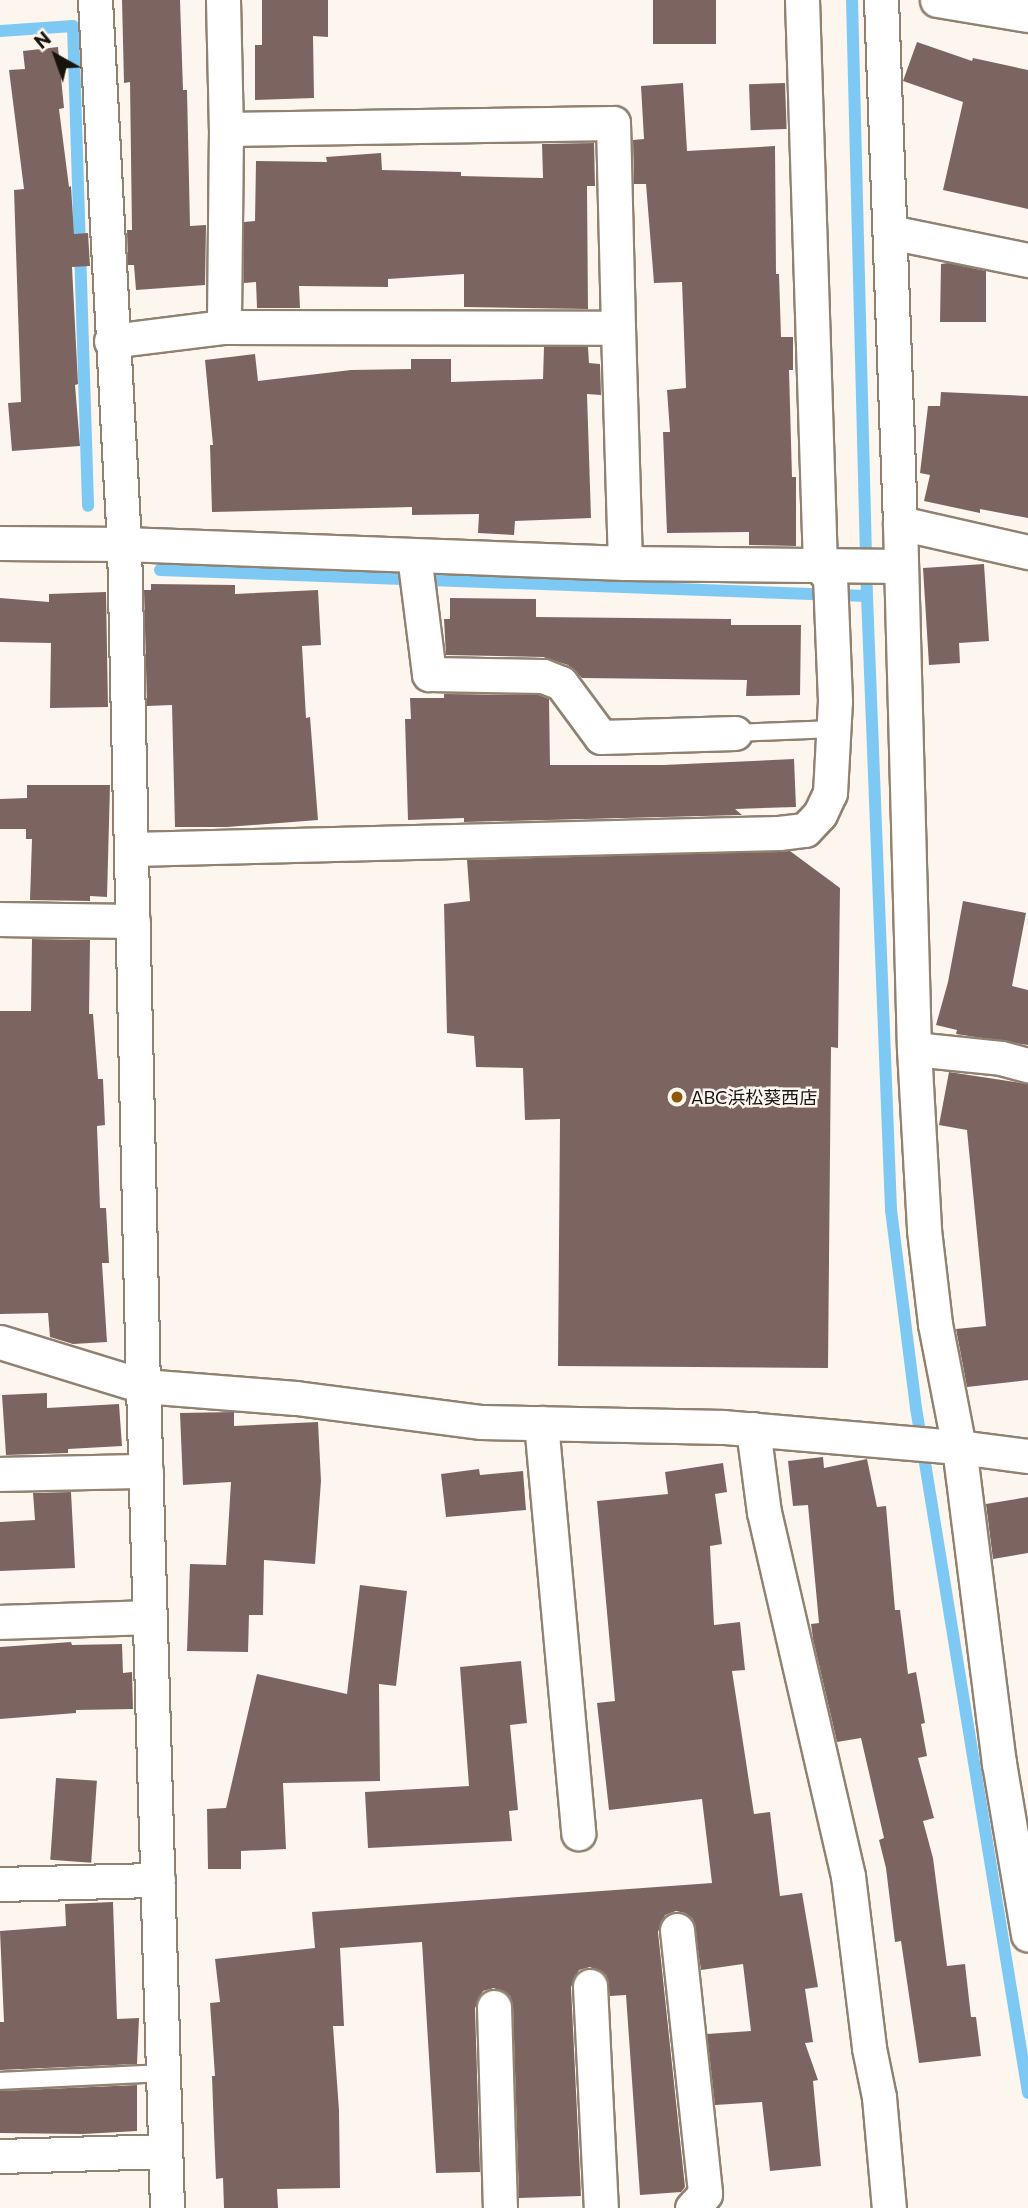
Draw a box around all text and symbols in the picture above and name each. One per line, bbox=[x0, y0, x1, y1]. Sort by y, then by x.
north arrow bbox=[21, 21, 91, 91]
text: N bbox=[29, 26, 55, 53]
place label: ABC浜松葵西店 bbox=[691, 1086, 817, 1108]
marker: ABC浜松葵西店 bbox=[669, 1089, 685, 1105]

